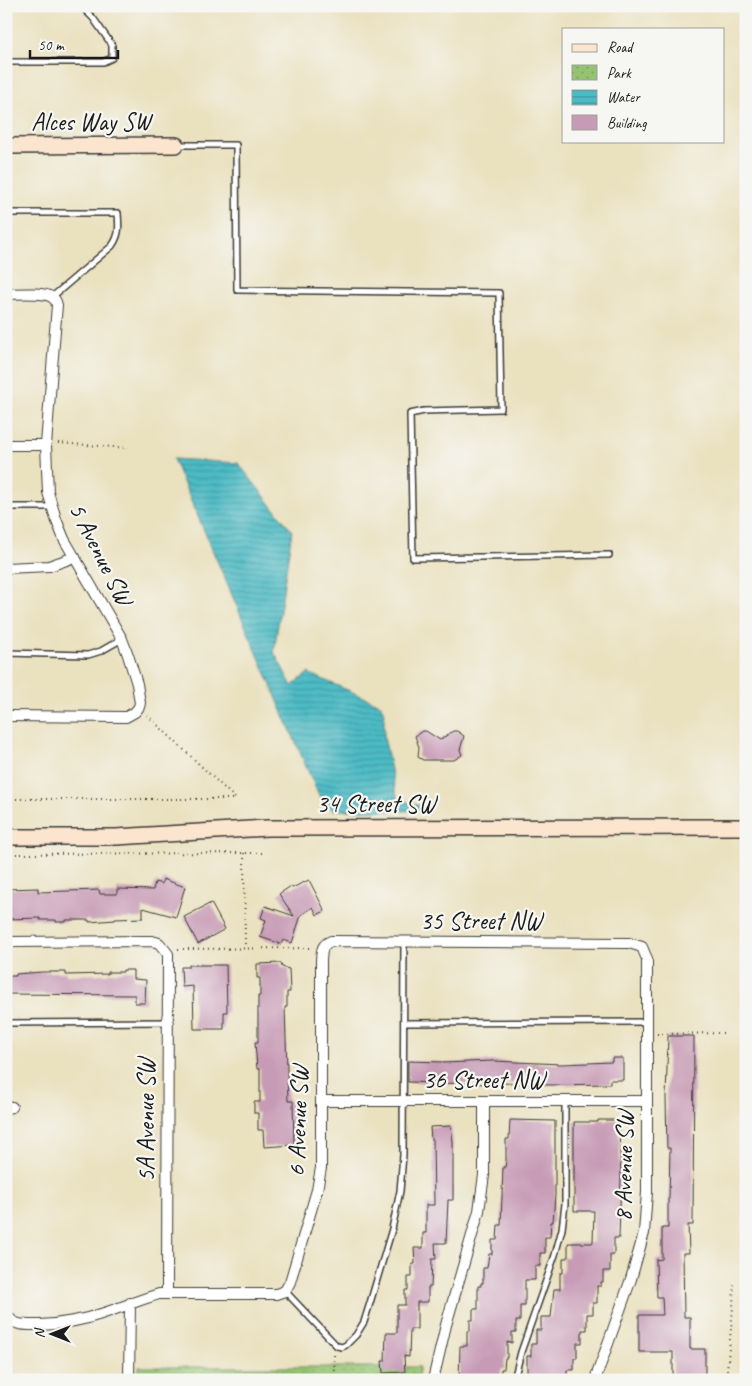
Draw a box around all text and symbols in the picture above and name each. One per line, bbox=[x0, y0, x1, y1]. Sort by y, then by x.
scale bar bbox=[30, 28, 118, 60]
legend bbox=[562, 28, 724, 142]
text: 50 m bbox=[38, 36, 65, 55]
text: Road bbox=[607, 38, 634, 57]
text: Park bbox=[607, 64, 632, 83]
text: Water bbox=[607, 88, 641, 107]
street label: Alces Way SW bbox=[31, 106, 154, 138]
text: Building bbox=[607, 114, 647, 133]
street label: 5 Avenue SW bbox=[61, 497, 142, 614]
street label: 34 Street SW bbox=[316, 788, 439, 820]
street label: 35 Street NW bbox=[420, 905, 545, 937]
street label: 5A Avenue SW bbox=[130, 1055, 162, 1182]
street label: 6 Avenue SW bbox=[280, 1062, 316, 1177]
street label: 36 Street NW bbox=[423, 1064, 548, 1096]
street label: 8 Avenue SW bbox=[607, 1107, 641, 1222]
north arrow bbox=[28, 1308, 78, 1358]
text: N bbox=[31, 1327, 48, 1338]

